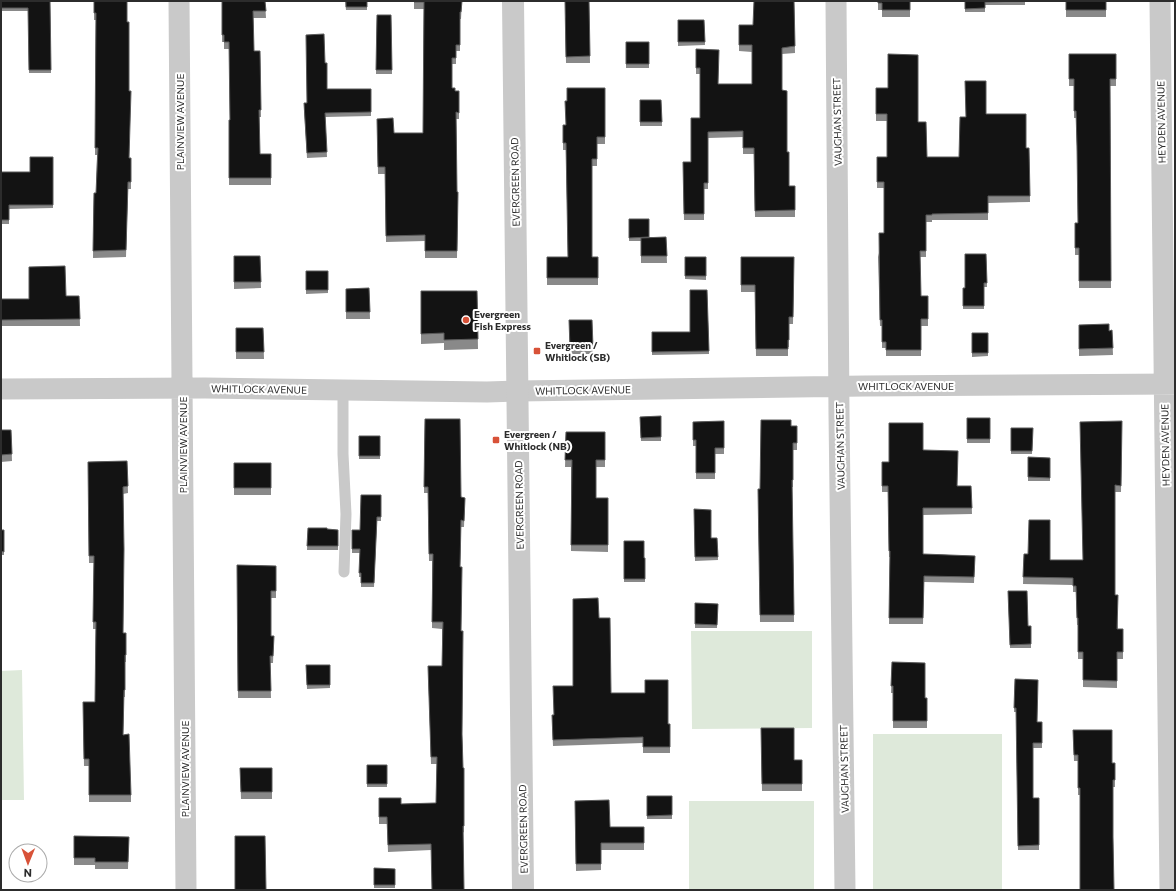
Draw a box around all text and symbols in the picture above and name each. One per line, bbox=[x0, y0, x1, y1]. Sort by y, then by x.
street label: PLAINVIEW AVENUE bbox=[174, 74, 186, 170]
street label: VAUGHAN STREET bbox=[830, 77, 844, 166]
street label: HEYDEN AVENUE bbox=[1154, 81, 1168, 163]
street label: EVERGREEN ROAD bbox=[508, 137, 522, 227]
place label: Evergreen Fish Express bbox=[474, 308, 531, 332]
marker: Evergreen Fish Express bbox=[461, 315, 471, 325]
place label: Evergreen / Whitlock (SB) bbox=[545, 339, 610, 363]
marker: Evergreen / Whitlock (SB) bbox=[532, 346, 542, 356]
street label: WHITLOCK AVENUE bbox=[858, 380, 954, 392]
street label: WHITLOCK AVENUE bbox=[211, 382, 307, 396]
street label: WHITLOCK AVENUE bbox=[535, 383, 631, 397]
street label: PLAINVIEW AVENUE bbox=[177, 397, 189, 493]
street label: VAUGHAN STREET bbox=[833, 401, 847, 490]
street label: HEYDEN AVENUE bbox=[1158, 404, 1172, 486]
place label: Evergreen / Whitlock (NB) bbox=[504, 428, 571, 452]
marker: Evergreen / Whitlock (NB) bbox=[491, 435, 501, 445]
street label: EVERGREEN ROAD bbox=[512, 460, 526, 550]
street label: PLAINVIEW AVENUE bbox=[179, 721, 191, 817]
street label: VAUGHAN STREET bbox=[837, 724, 851, 813]
street label: EVERGREEN ROAD bbox=[516, 784, 530, 874]
north arrow bbox=[8, 843, 48, 883]
text: N bbox=[24, 867, 32, 880]

